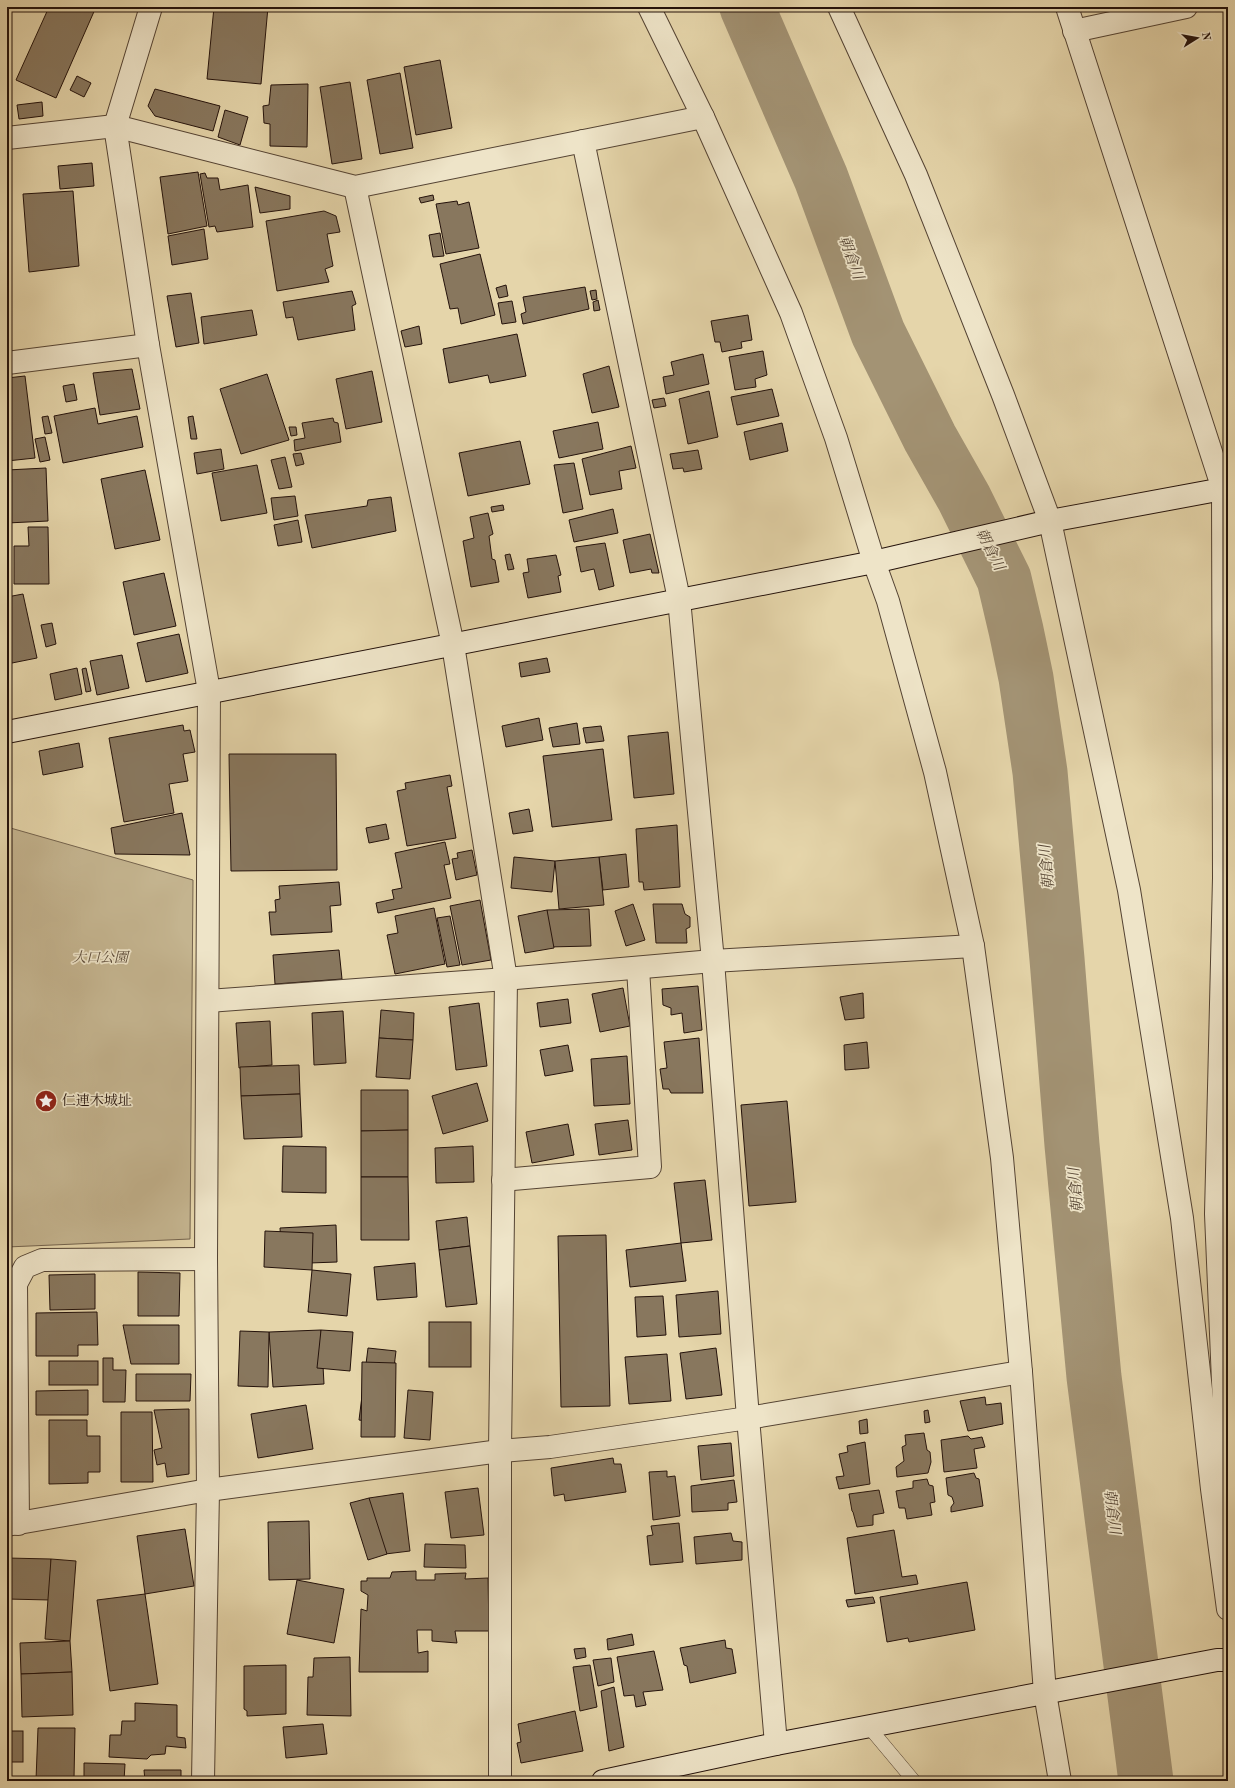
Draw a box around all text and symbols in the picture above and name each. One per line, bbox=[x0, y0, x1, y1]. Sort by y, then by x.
north arrow bbox=[1177, 18, 1217, 58]
text: N bbox=[1199, 31, 1212, 42]
water label: 朝倉川 bbox=[835, 234, 867, 284]
water label: 朝倉川 bbox=[972, 526, 1009, 575]
water label: 朝倉川 bbox=[1036, 842, 1057, 890]
park label: 大口公園 bbox=[72, 950, 130, 965]
place icon: 仁連木城址 bbox=[33, 1088, 59, 1114]
place label: 仁連木城址 bbox=[62, 1093, 132, 1108]
water label: 朝倉川 bbox=[1065, 1165, 1086, 1213]
water label: 朝倉川 bbox=[1101, 1489, 1123, 1537]

